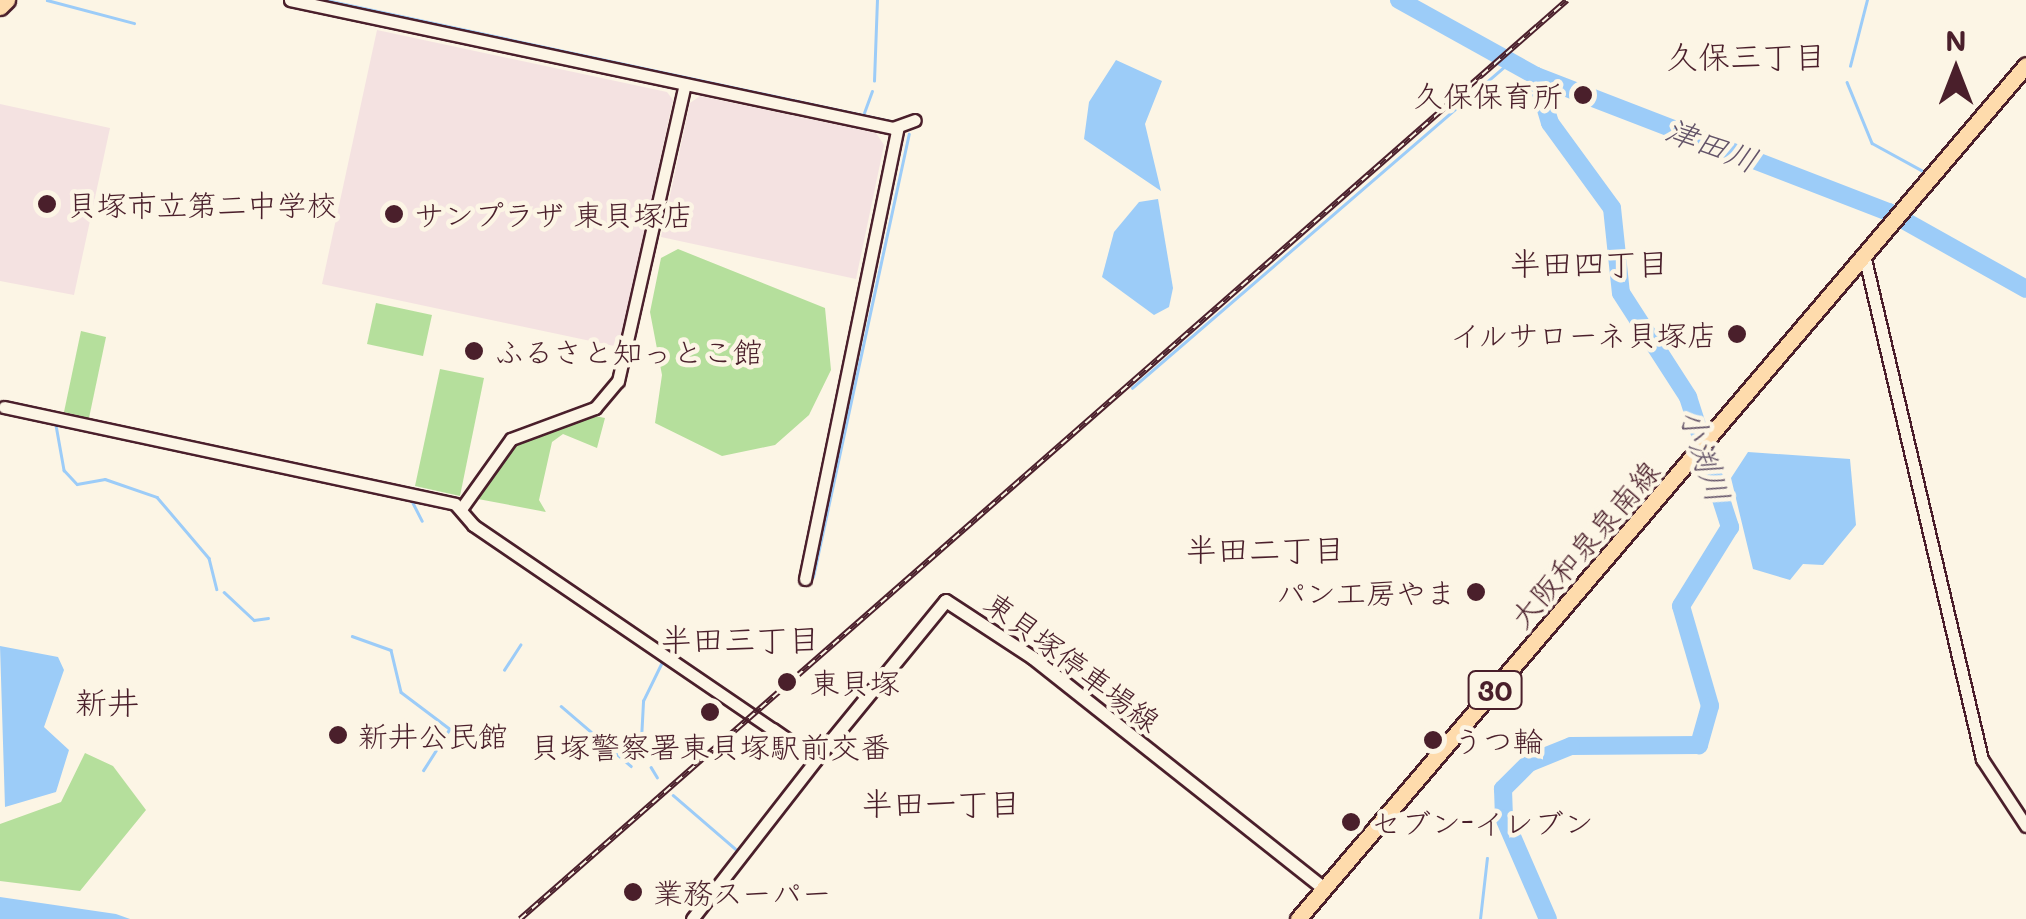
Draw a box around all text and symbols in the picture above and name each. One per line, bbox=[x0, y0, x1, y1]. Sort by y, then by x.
north arrow bbox=[1906, 20, 2006, 120]
text: N bbox=[1945, 22, 1967, 58]
district label: 久保三丁目 bbox=[1666, 36, 1826, 74]
place label: 久保保育所 bbox=[1413, 77, 1563, 113]
marker: 久保保育所 bbox=[1572, 84, 1594, 106]
water label: 津田川 bbox=[1660, 109, 1764, 179]
place label: 貝塚市立第二中学校 bbox=[67, 186, 337, 222]
marker: 貝塚市立第二中学校 bbox=[36, 193, 58, 215]
place label: サンプラザ 東貝塚店 bbox=[414, 196, 694, 232]
marker: サンプラザ 東貝塚店 bbox=[383, 203, 405, 225]
district label: 半田四丁目 bbox=[1509, 243, 1669, 281]
place label: イルサローネ貝塚店 bbox=[1447, 316, 1717, 352]
marker: イルサローネ貝塚店 bbox=[1726, 323, 1748, 345]
place label: ふるさと知っとこ館 bbox=[494, 333, 764, 369]
marker: ふるさと知っとこ館 bbox=[463, 340, 485, 362]
water label: 小渕川 bbox=[1673, 403, 1739, 507]
street label: 大阪和泉泉南線 bbox=[1502, 453, 1666, 635]
district label: 半田二丁目 bbox=[1185, 529, 1345, 567]
place label: パン工房やま bbox=[1276, 574, 1456, 610]
marker: パン工房やま bbox=[1465, 581, 1487, 603]
street label: 東貝塚停車場線 bbox=[978, 583, 1168, 739]
district label: 半田三丁目 bbox=[660, 619, 820, 657]
place label: 東貝塚 bbox=[810, 664, 900, 700]
road number: 30 bbox=[1468, 667, 1522, 713]
marker: 東貝塚 bbox=[774, 669, 800, 695]
district label: 新井 bbox=[75, 682, 139, 720]
marker: 貝塚警察署東貝塚駅前交番 bbox=[699, 701, 721, 723]
place label: 新井公民館 bbox=[358, 717, 508, 753]
place label: うつ輪 bbox=[1453, 722, 1543, 758]
marker: 新井公民館 bbox=[327, 724, 349, 746]
place label: 貝塚警察署東貝塚駅前交番 bbox=[530, 728, 890, 764]
marker: うつ輪 bbox=[1422, 729, 1444, 751]
district label: 半田一丁目 bbox=[861, 783, 1021, 821]
place label: セブン-イレブン bbox=[1371, 804, 1594, 840]
marker: セブン-イレブン bbox=[1340, 811, 1362, 833]
place label: 業務スーパー bbox=[653, 874, 832, 910]
marker: 業務スーパー bbox=[622, 881, 644, 903]

